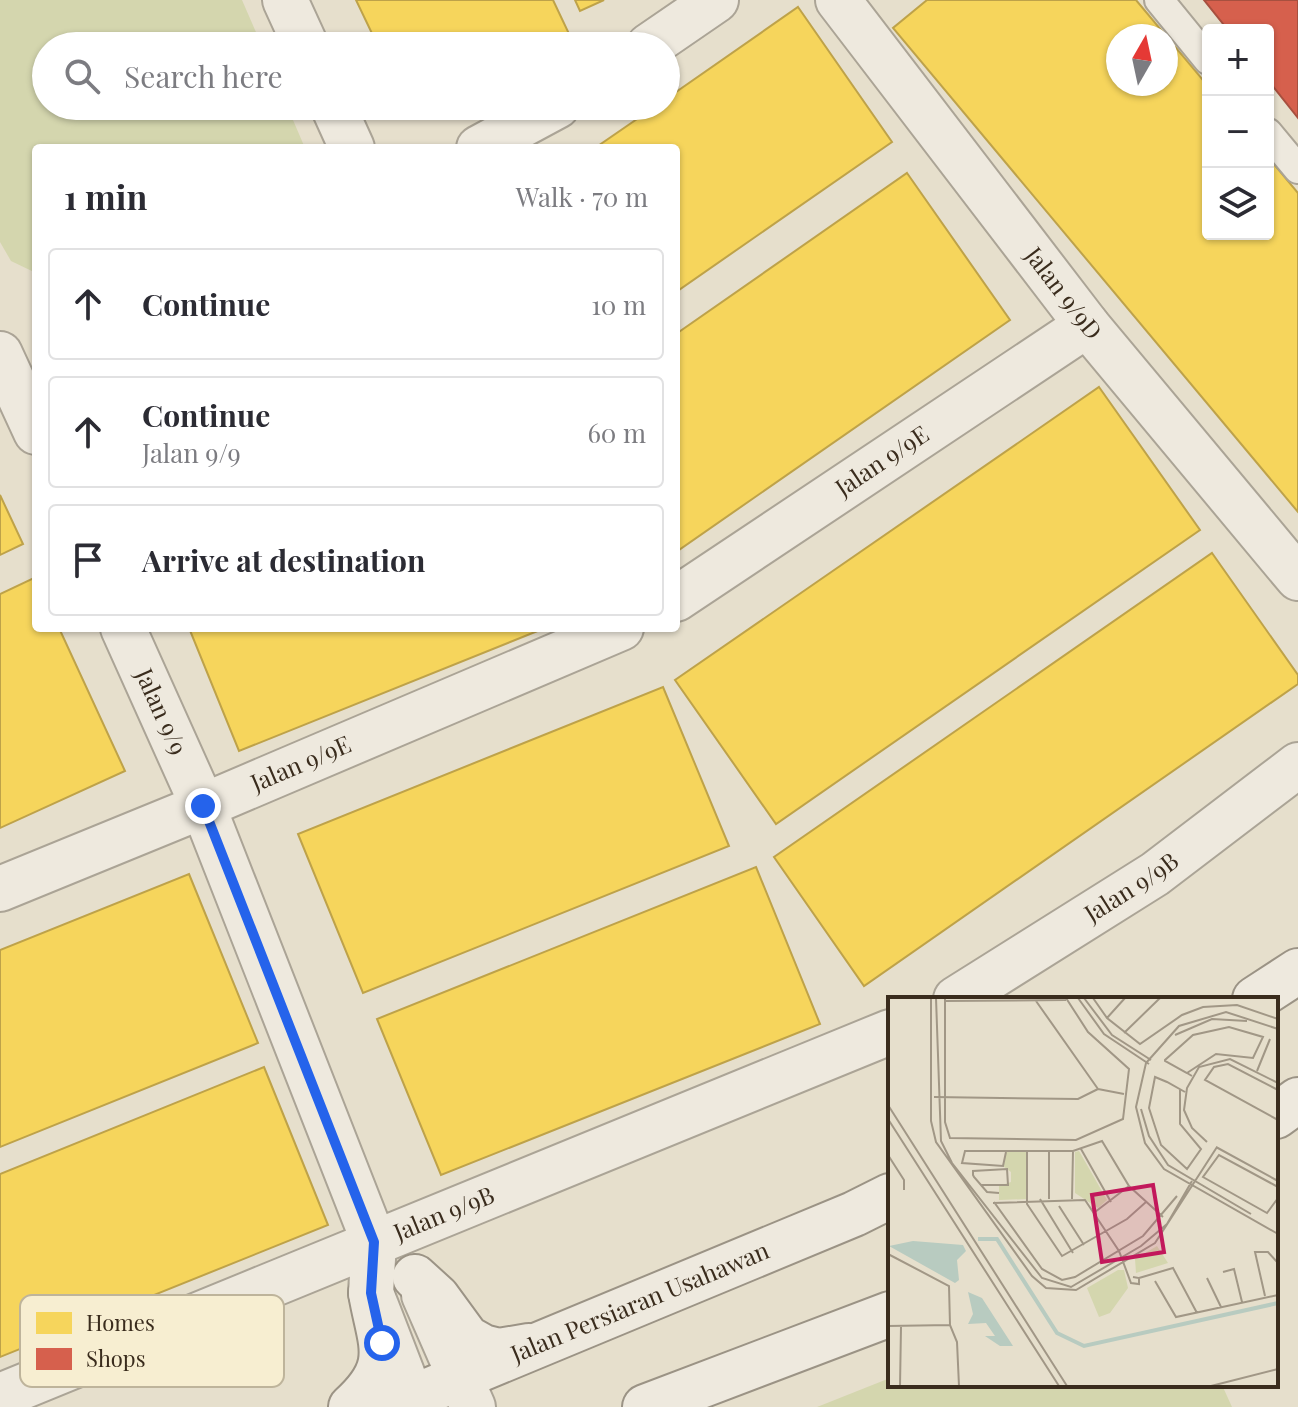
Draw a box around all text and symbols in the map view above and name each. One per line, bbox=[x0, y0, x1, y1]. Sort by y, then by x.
north arrow bbox=[1106, 24, 1178, 96]
map controls bbox=[1202, 24, 1274, 240]
button: + bbox=[1202, 24, 1274, 96]
search box bbox=[32, 32, 680, 120]
icon: search bbox=[60, 54, 104, 98]
text: Search here bbox=[124, 56, 283, 96]
button: − bbox=[1202, 96, 1274, 168]
button: layers bbox=[1202, 168, 1274, 240]
text: 1 min bbox=[64, 173, 147, 219]
text: Walk · 70 m bbox=[516, 179, 648, 214]
street label: Jalan 9/9D bbox=[1018, 239, 1110, 345]
icon: ahead bbox=[66, 282, 110, 326]
text: Continue bbox=[142, 284, 270, 324]
text: 10 m bbox=[591, 287, 646, 322]
text: Continue bbox=[142, 395, 270, 435]
icon: ahead bbox=[66, 410, 110, 454]
text: 60 m bbox=[587, 415, 646, 450]
street label: Jalan 9/9E bbox=[827, 417, 934, 503]
text: Jalan 9/9 bbox=[142, 435, 241, 470]
icon: arrive bbox=[66, 538, 110, 582]
text: Arrive at destination bbox=[142, 540, 425, 580]
street label: Jalan 9/9 bbox=[129, 662, 196, 759]
street label: Jalan 9/9E bbox=[244, 727, 355, 798]
route end bbox=[185, 788, 221, 824]
street label: Jalan 9/9B bbox=[1077, 844, 1184, 929]
inset map bbox=[888, 997, 1278, 1387]
street label: Jalan 9/9B bbox=[387, 1178, 499, 1248]
street label: Jalan Persiaran Usahawan bbox=[505, 1233, 773, 1369]
legend bbox=[20, 1295, 284, 1387]
text: Homes bbox=[86, 1307, 155, 1337]
route start bbox=[364, 1325, 400, 1361]
text: Shops bbox=[86, 1343, 146, 1373]

